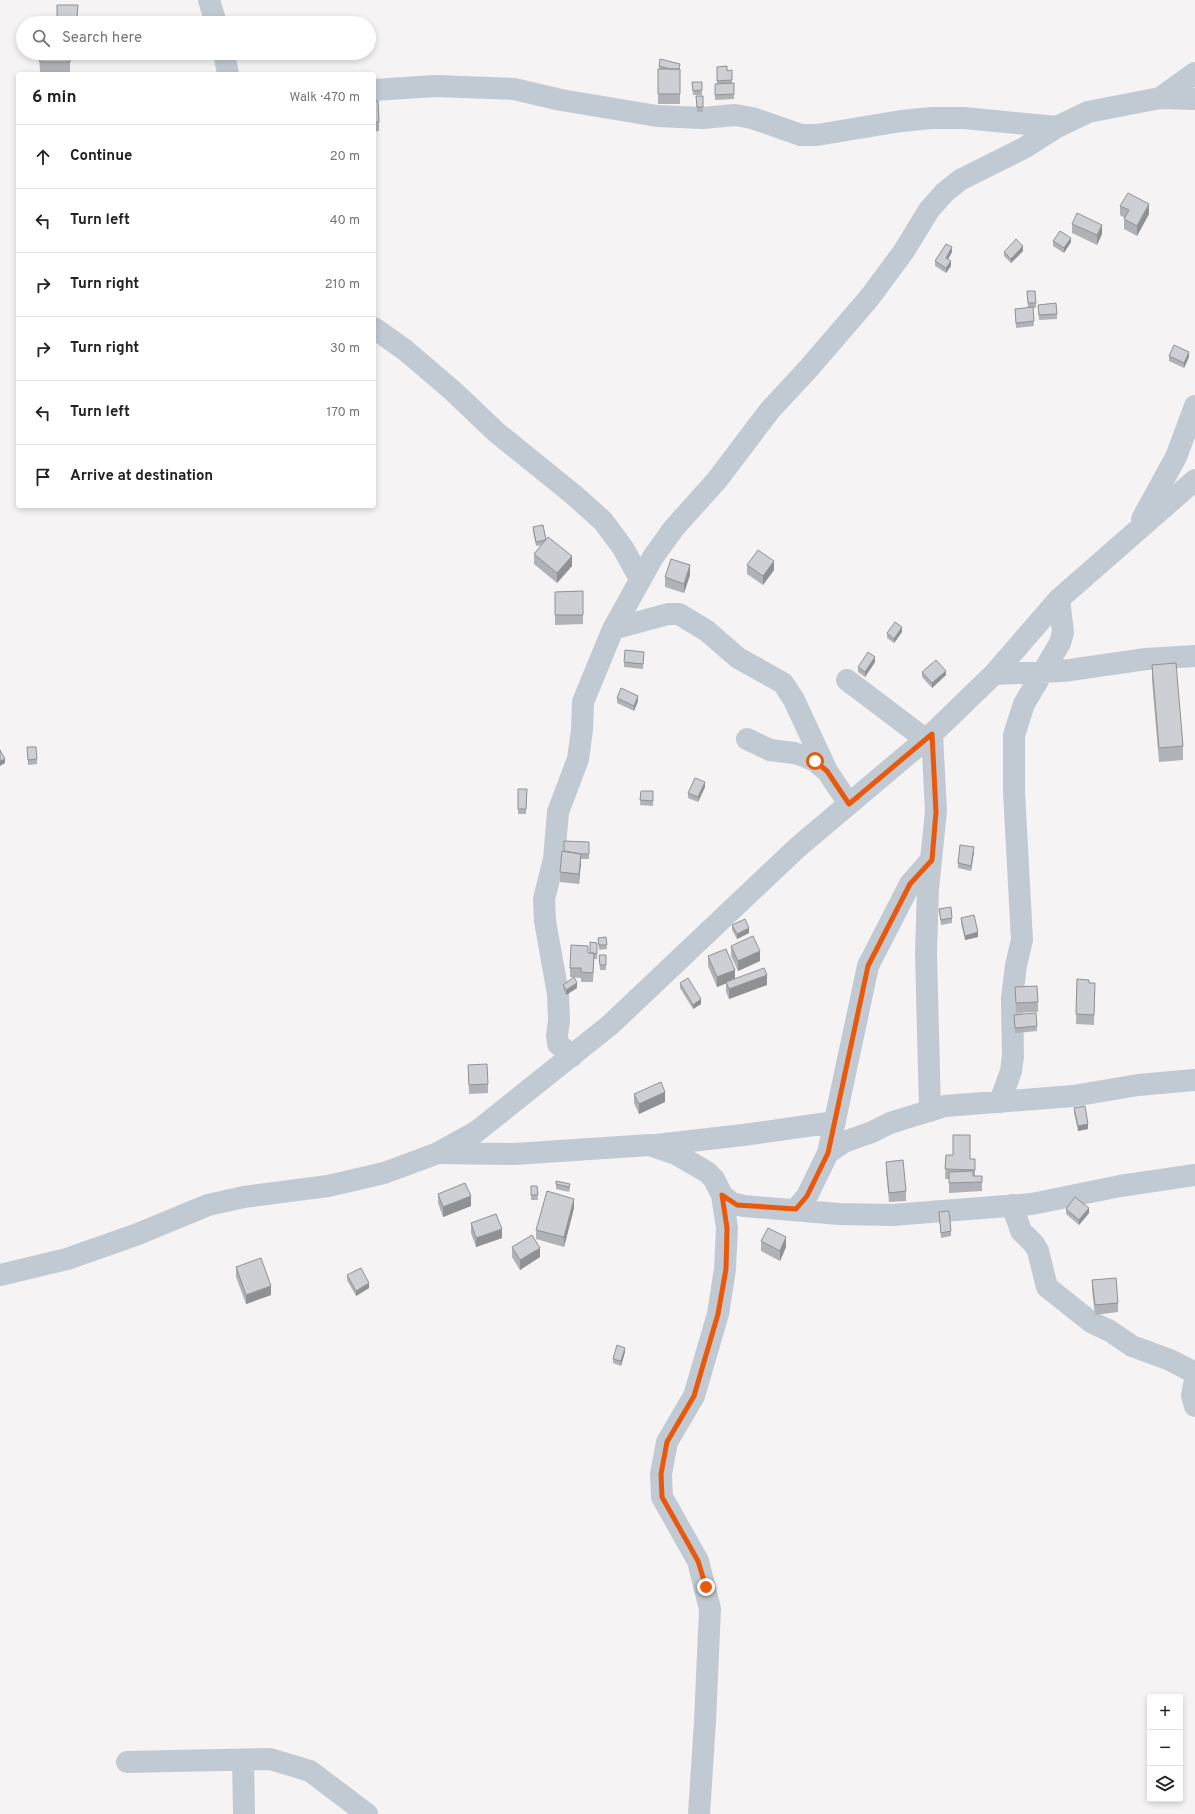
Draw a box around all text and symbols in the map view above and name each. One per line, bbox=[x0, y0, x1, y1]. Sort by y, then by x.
search box bbox=[16, 16, 376, 60]
icon: search bbox=[30, 27, 52, 49]
text: Search here bbox=[62, 29, 142, 48]
text: 6 min bbox=[32, 87, 76, 109]
text: Walk · 470 m bbox=[289, 90, 360, 106]
icon: ahead bbox=[32, 146, 54, 168]
text: Continue bbox=[70, 147, 132, 166]
text: 20 m bbox=[330, 149, 360, 165]
icon: left bbox=[32, 210, 54, 232]
text: Turn left bbox=[70, 211, 130, 230]
text: 40 m bbox=[330, 213, 360, 229]
icon: right bbox=[32, 274, 54, 296]
text: Turn right bbox=[70, 275, 139, 294]
text: 210 m bbox=[325, 277, 360, 293]
icon: right bbox=[32, 338, 54, 360]
text: Turn right bbox=[70, 339, 139, 358]
text: 30 m bbox=[330, 341, 360, 357]
icon: left bbox=[32, 402, 54, 424]
text: Turn left bbox=[70, 403, 130, 422]
text: 170 m bbox=[326, 405, 360, 421]
icon: arrive bbox=[32, 466, 54, 488]
text: Arrive at destination bbox=[70, 467, 213, 486]
route start bbox=[806, 752, 824, 770]
route end bbox=[697, 1578, 715, 1596]
map controls bbox=[1147, 1694, 1183, 1802]
button: + bbox=[1147, 1694, 1183, 1730]
button: − bbox=[1147, 1730, 1183, 1766]
button: layers bbox=[1147, 1766, 1183, 1802]

